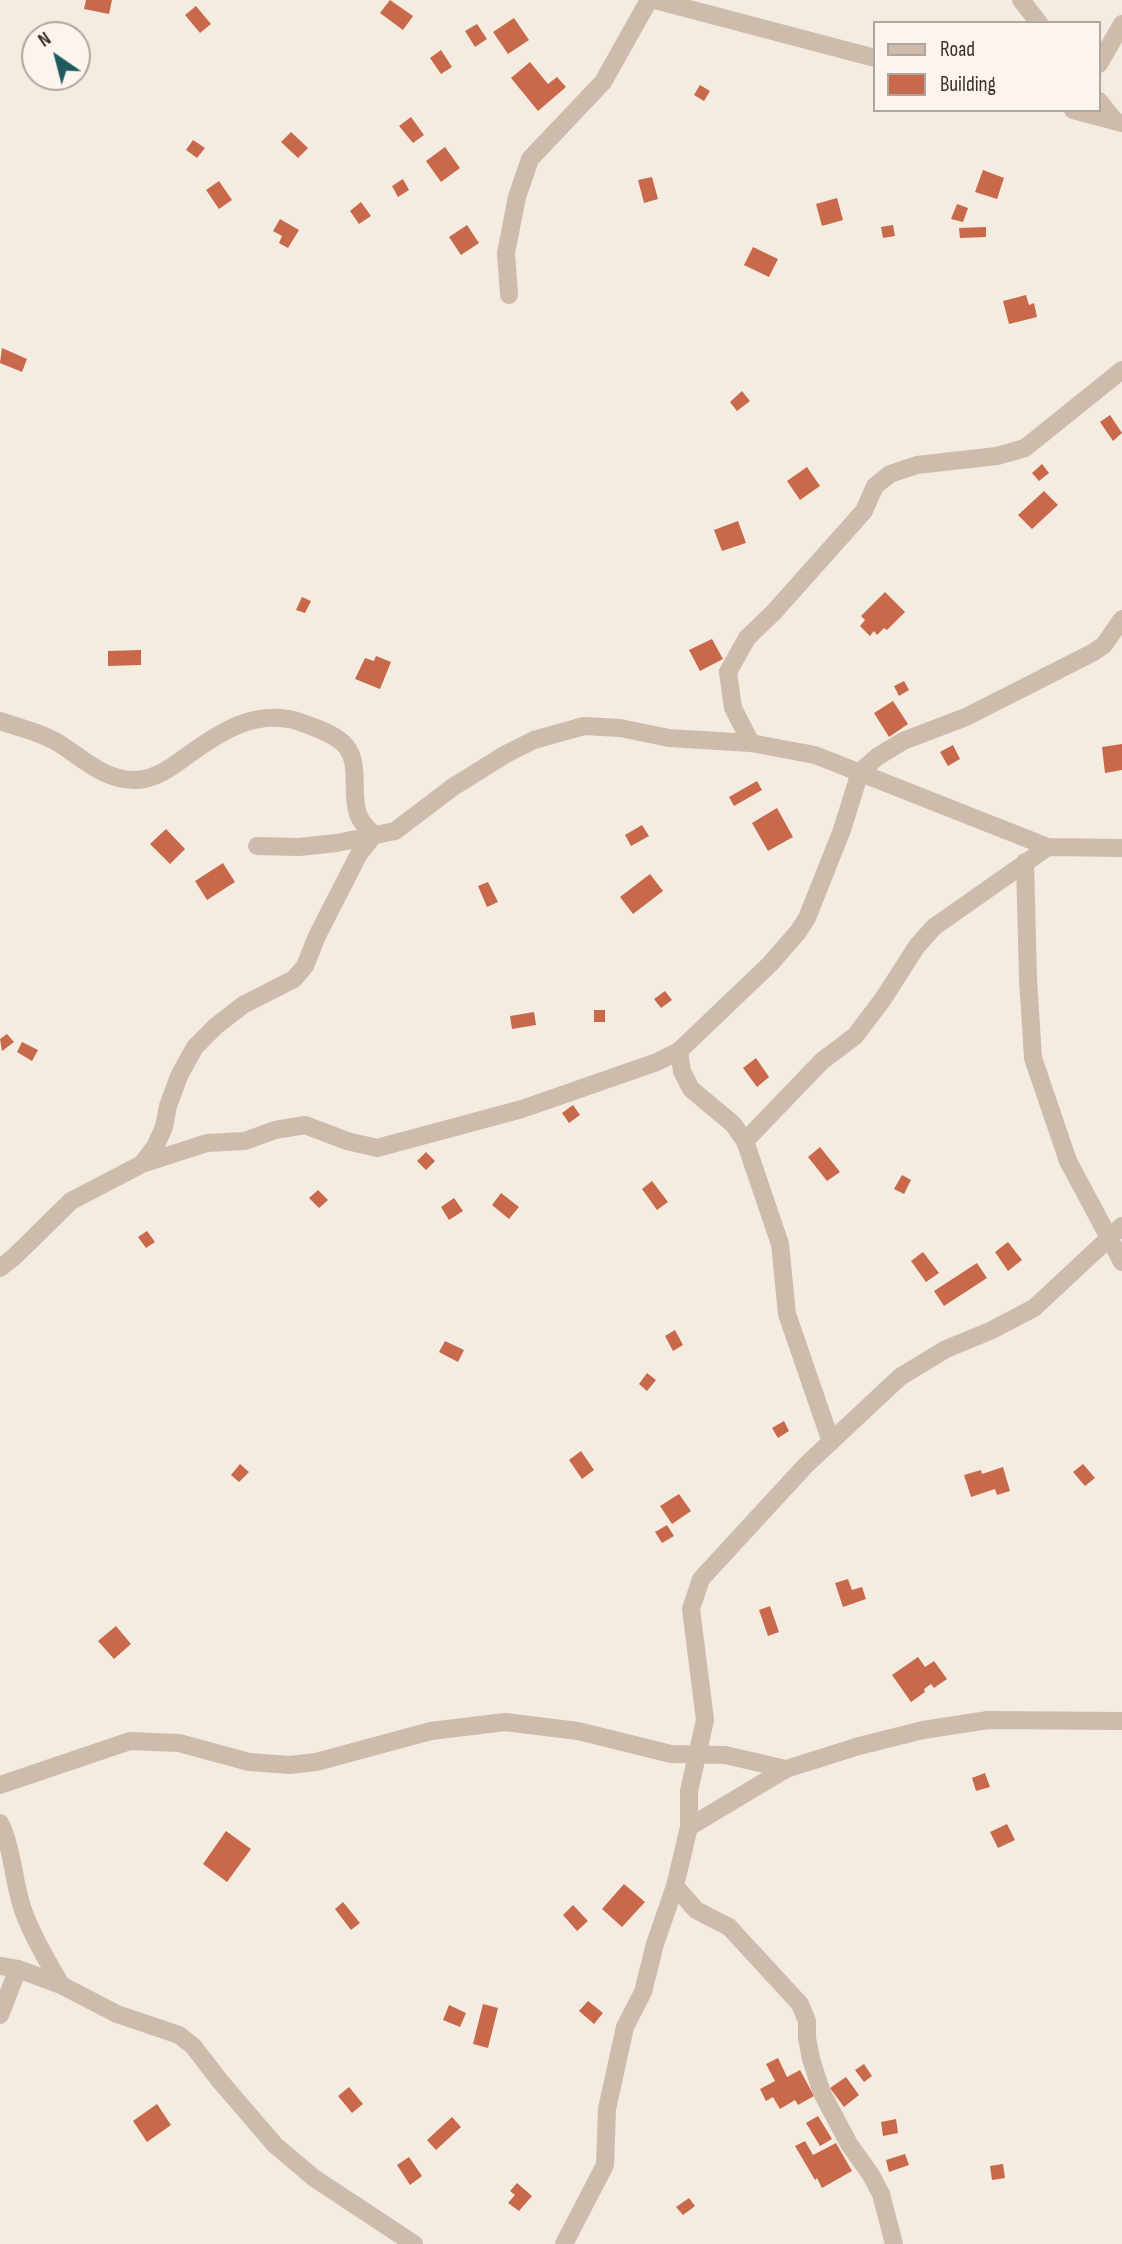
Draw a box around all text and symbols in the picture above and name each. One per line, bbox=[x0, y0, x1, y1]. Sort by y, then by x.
north arrow bbox=[21, 21, 91, 91]
legend bbox=[874, 21, 1101, 112]
text: N bbox=[34, 28, 56, 52]
text: Road bbox=[940, 37, 975, 62]
text: Building bbox=[940, 72, 996, 97]

